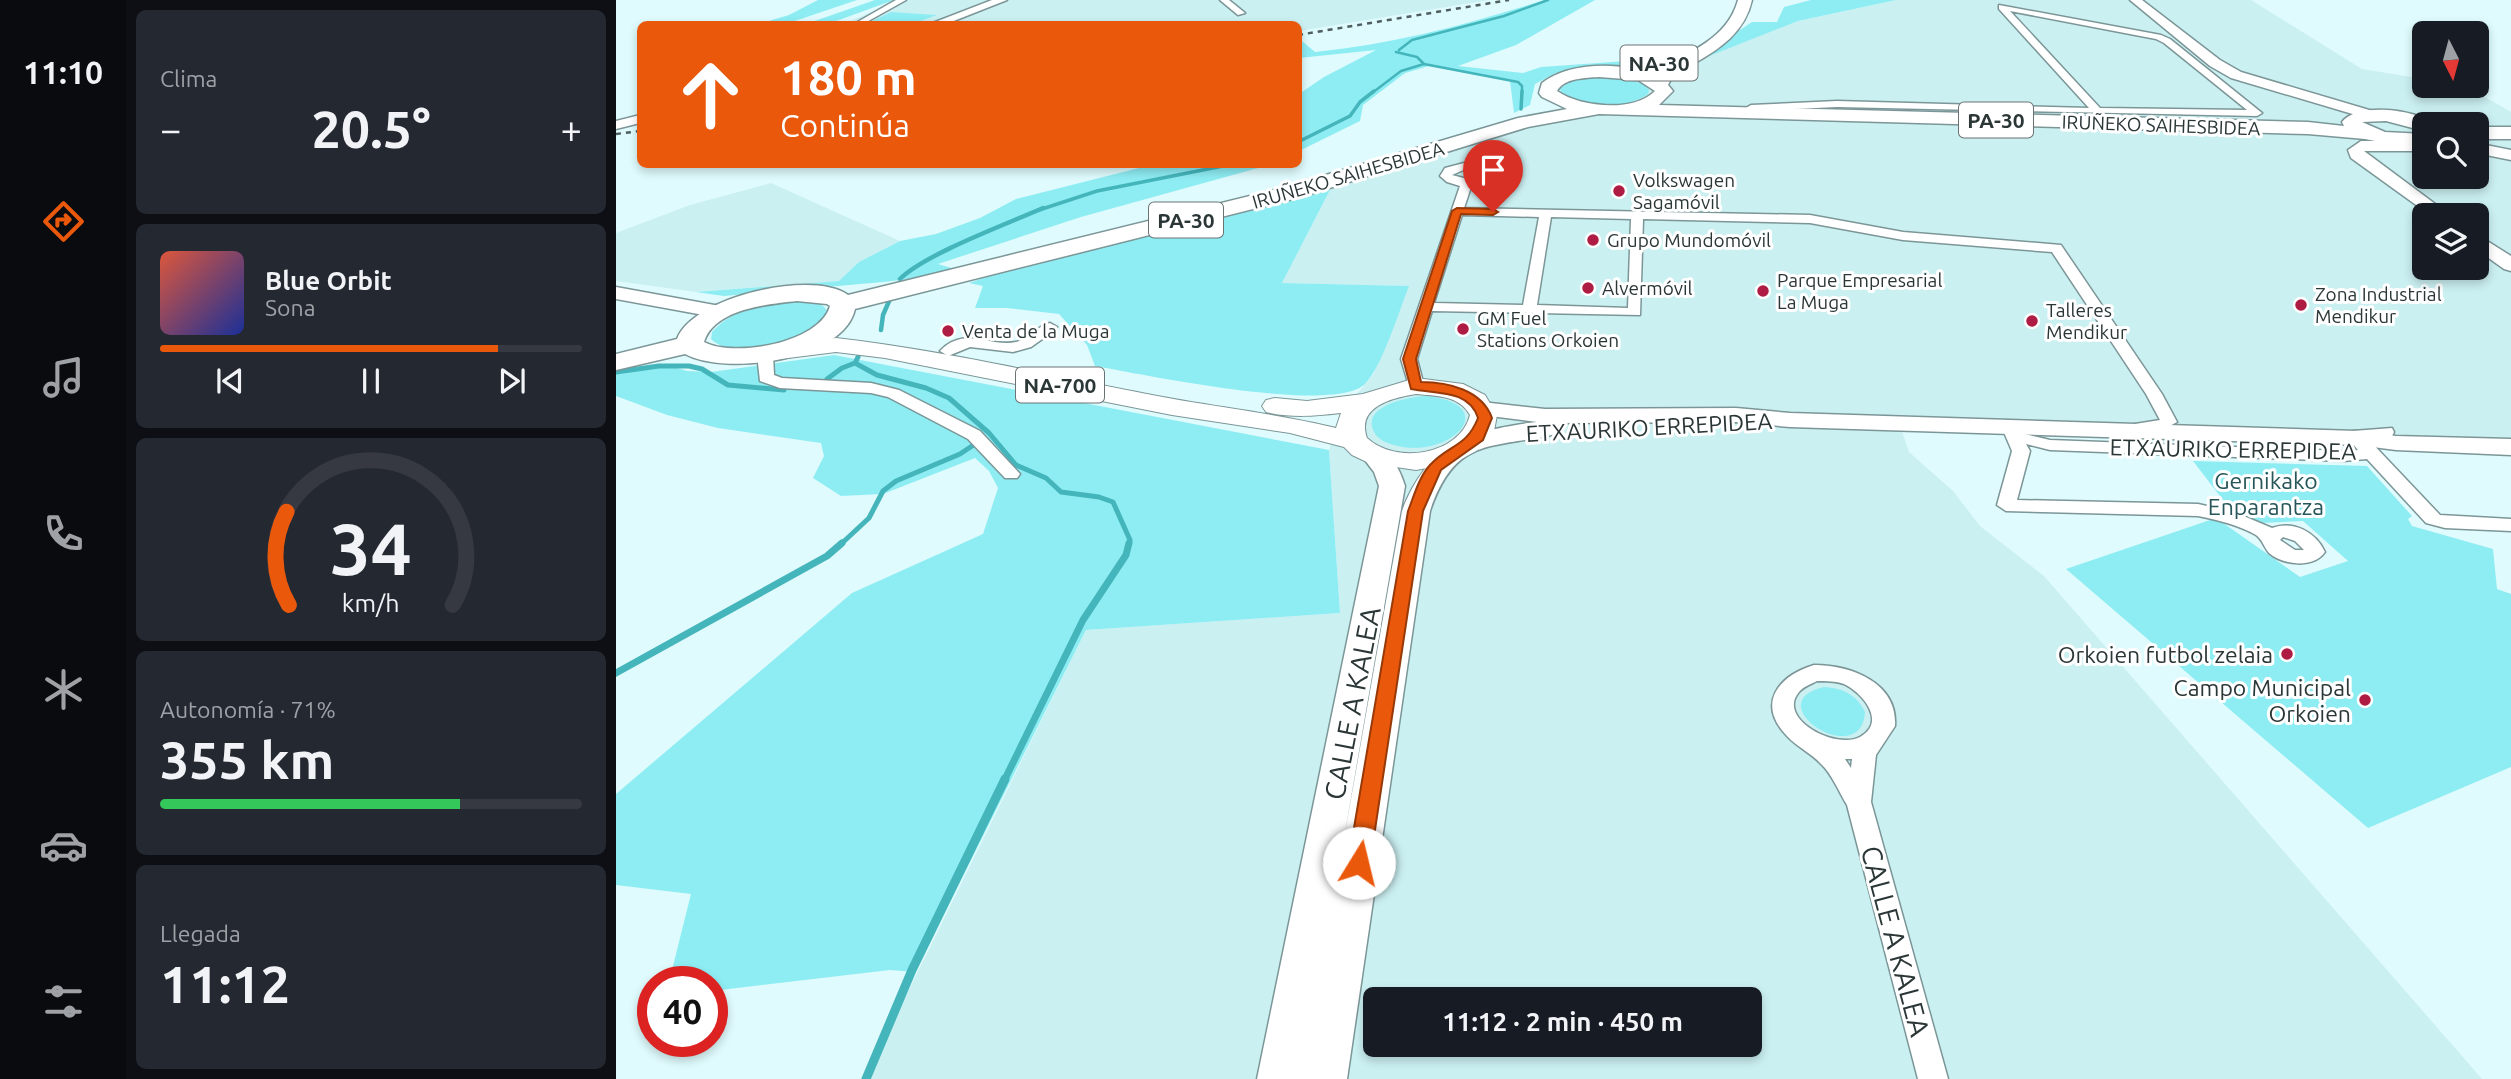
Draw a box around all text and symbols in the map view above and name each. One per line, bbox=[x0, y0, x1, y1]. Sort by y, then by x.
north arrow bbox=[2412, 21, 2488, 98]
map controls bbox=[2412, 21, 2489, 280]
road number: NA-30 bbox=[1620, 46, 1698, 80]
icon: ahead bbox=[665, 49, 756, 140]
text: 180 m bbox=[780, 49, 917, 104]
text: 11:10 bbox=[23, 54, 103, 90]
text: Clima bbox=[160, 66, 217, 91]
text: 20.5° bbox=[311, 100, 431, 158]
road number: PA-30 bbox=[1959, 102, 2033, 138]
text: Continúa bbox=[780, 107, 910, 143]
text: − bbox=[160, 108, 181, 150]
text: + bbox=[561, 108, 582, 150]
street label: IRUÑEKO SAIHESBIDEA bbox=[2061, 111, 2261, 139]
button: search bbox=[2412, 112, 2489, 189]
street label: IRUÑEKO SAIHESBIDEA bbox=[1249, 137, 1447, 213]
pin bbox=[1463, 140, 1523, 212]
icon: arrive bbox=[1474, 151, 1512, 189]
place label: Volkswagen Sagamóvil bbox=[1633, 169, 1735, 213]
marker: Volkswagen Sagamóvil bbox=[1611, 183, 1627, 199]
icon: directions bbox=[39, 197, 88, 246]
road number: PA-30 bbox=[1149, 202, 1223, 238]
button: layers bbox=[2412, 203, 2489, 280]
place label: Grupo Mundomóvil bbox=[1607, 229, 1771, 251]
marker: Grupo Mundomóvil bbox=[1585, 232, 1601, 248]
text: Blue Orbit bbox=[265, 266, 392, 295]
place label: Parque Empresarial La Muga bbox=[1777, 269, 1942, 313]
place label: Alvermóvil bbox=[1602, 277, 1693, 299]
marker: Alvermóvil bbox=[1580, 280, 1596, 296]
marker: Parque Empresarial La Muga bbox=[1755, 283, 1771, 299]
place label: Zona Industrial Mendikur bbox=[2315, 283, 2442, 327]
text: Sona bbox=[265, 295, 315, 320]
marker: Zona Industrial Mendikur bbox=[2293, 297, 2309, 313]
place label: Talleres Mendikur bbox=[2046, 299, 2127, 343]
place label: GM Fuel Stations Orkoien bbox=[1477, 307, 1619, 351]
marker: Talleres Mendikur bbox=[2024, 313, 2040, 329]
place label: Venta de la Muga bbox=[962, 320, 1109, 342]
marker: GM Fuel Stations Orkoien bbox=[1455, 321, 1471, 337]
marker: Venta de la Muga bbox=[940, 323, 956, 339]
icon: music bbox=[39, 353, 88, 402]
icon: previous bbox=[211, 362, 249, 400]
icon: pause bbox=[352, 362, 390, 400]
icon: next bbox=[493, 362, 531, 400]
road number: NA-700 bbox=[1016, 368, 1104, 402]
street label: ETXAURIKO ERREPIDEA bbox=[1525, 408, 1773, 446]
street label: ETXAURIKO ERREPIDEA bbox=[2109, 434, 2357, 464]
park label: Gernikako Enparantza bbox=[2208, 468, 2324, 519]
text: 34 bbox=[330, 508, 412, 590]
icon: phone bbox=[39, 509, 88, 558]
text: km/h bbox=[342, 589, 400, 617]
street label: CALLE A KALEA bbox=[1318, 604, 1386, 802]
place label: Orkoien futbol zelaia bbox=[2058, 642, 2273, 667]
marker: Orkoien futbol zelaia bbox=[2279, 646, 2295, 662]
icon: climate bbox=[39, 665, 88, 714]
place label: Campo Municipal Orkoien bbox=[2174, 675, 2351, 726]
marker: Campo Municipal Orkoien bbox=[2357, 692, 2373, 708]
text: Autonomía · 71% bbox=[160, 697, 336, 722]
text: 355 km bbox=[160, 731, 334, 789]
icon: car bbox=[39, 821, 88, 870]
position arrow bbox=[1322, 826, 1396, 900]
street label: CALLE A KALEA bbox=[1856, 842, 1936, 1040]
text: Llegada bbox=[160, 921, 241, 946]
text: 11:12 bbox=[160, 955, 290, 1013]
speed limit sign: 40 bbox=[637, 966, 728, 1057]
icon: filters bbox=[39, 977, 88, 1026]
text: 11:12 · 2 min · 450 m bbox=[1442, 1007, 1683, 1036]

